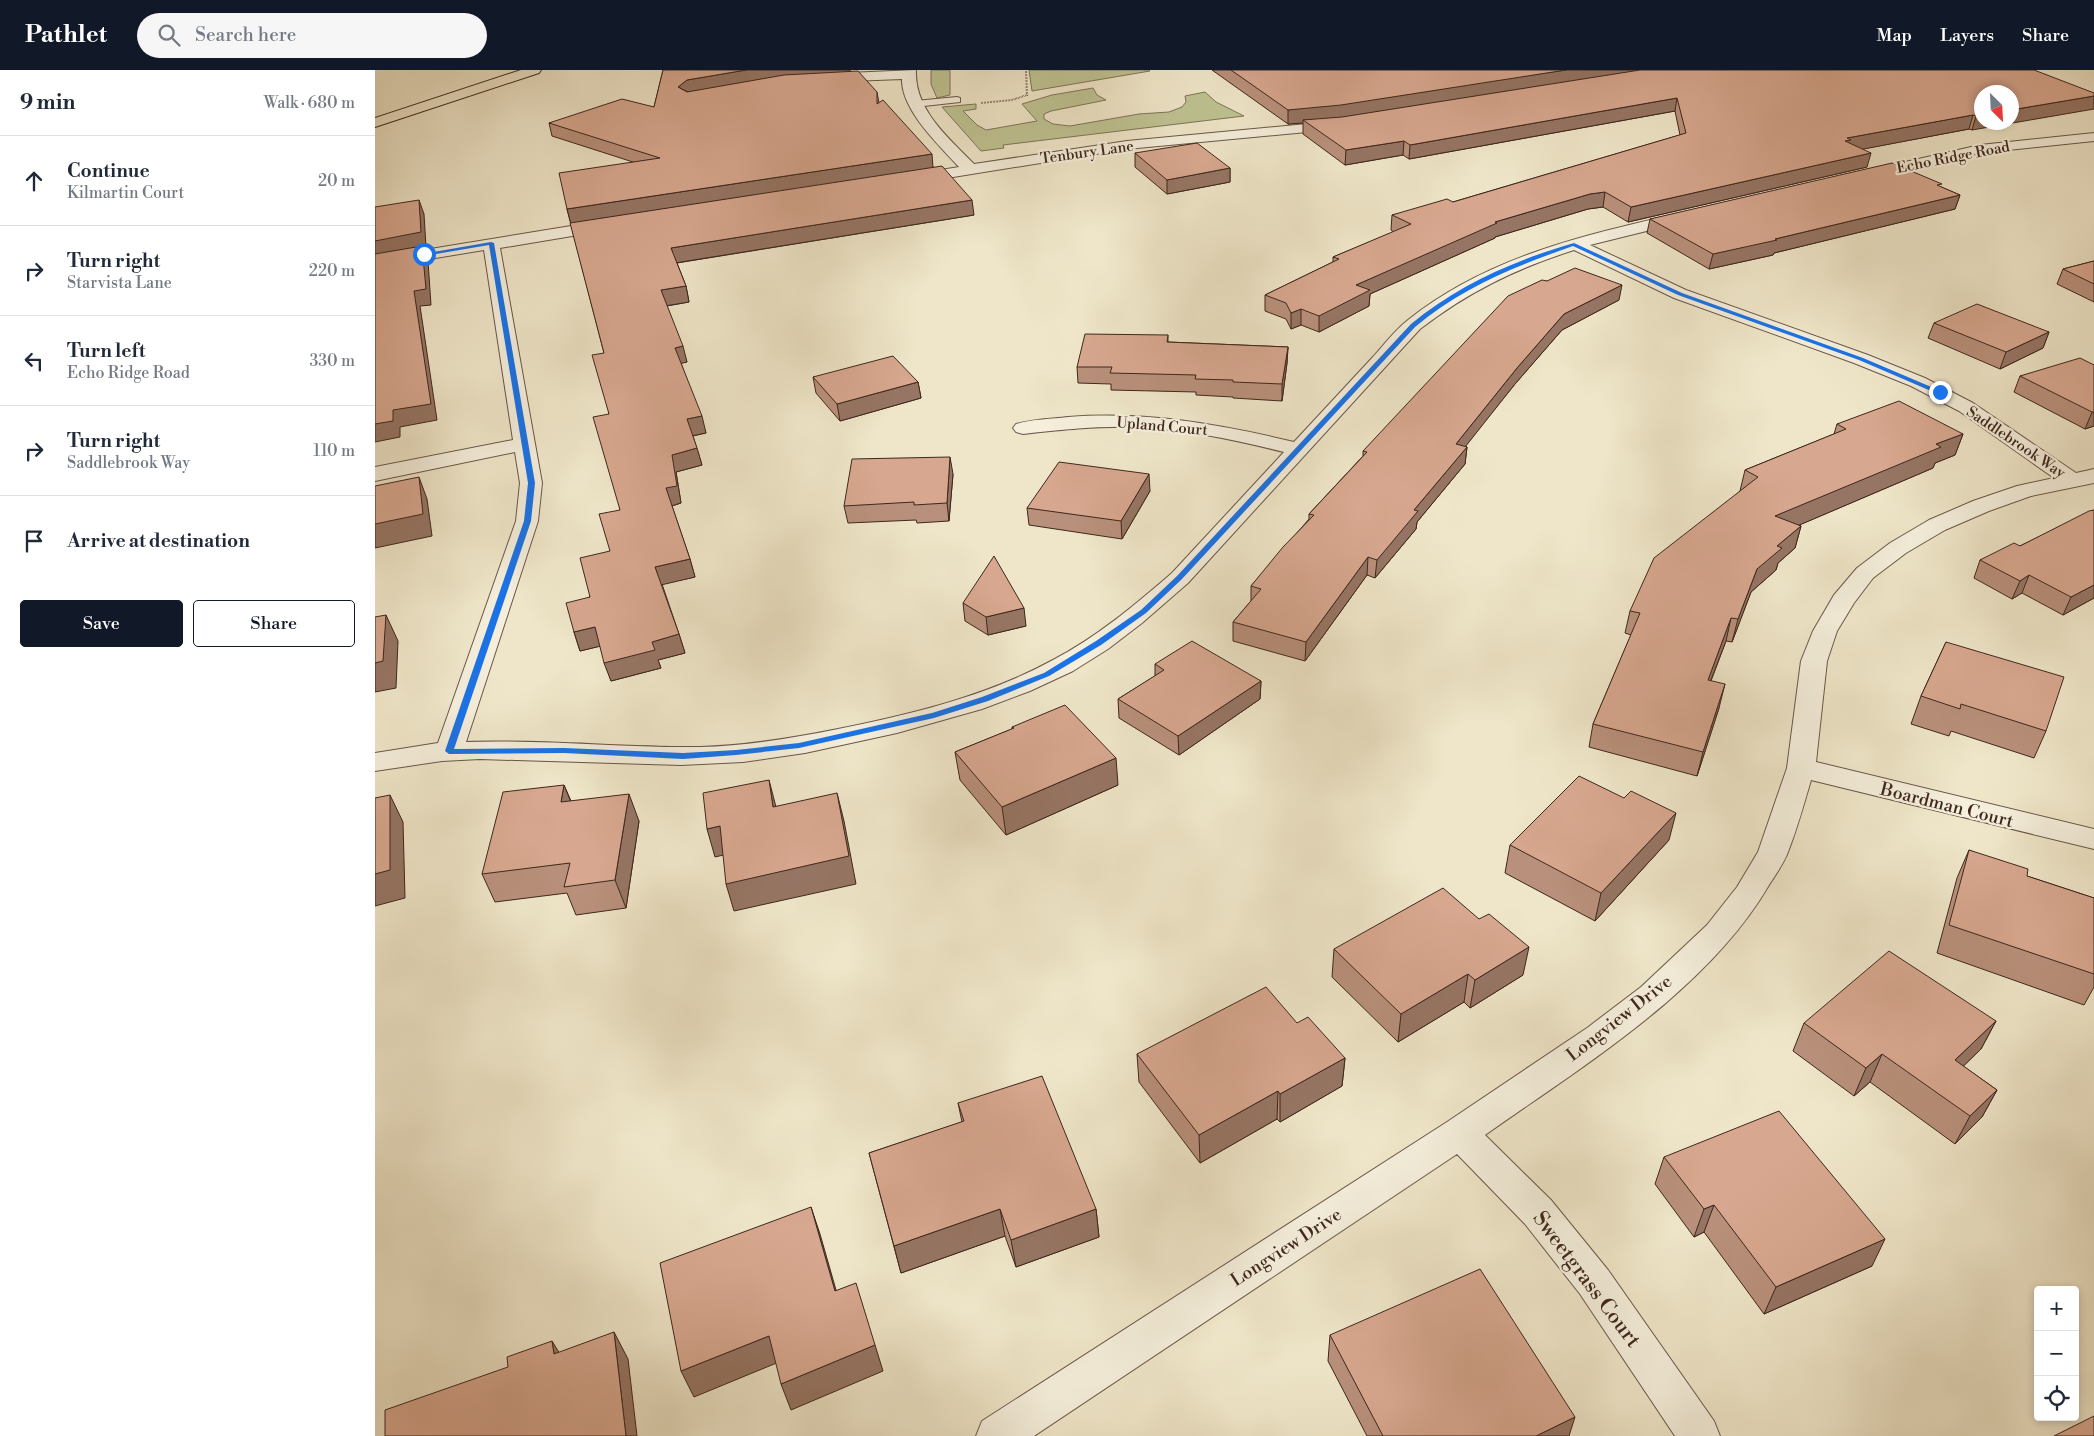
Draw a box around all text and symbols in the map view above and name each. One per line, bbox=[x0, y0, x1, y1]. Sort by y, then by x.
search box bbox=[137, 13, 487, 58]
text: Pathlet bbox=[25, 20, 107, 50]
icon: search bbox=[155, 21, 183, 49]
text: Search here bbox=[195, 23, 296, 47]
text: Map bbox=[1877, 24, 1912, 47]
text: Layers bbox=[1940, 24, 1994, 47]
text: Share bbox=[2022, 24, 2069, 47]
north arrow bbox=[1974, 85, 2019, 130]
text: 9 min bbox=[20, 90, 75, 116]
text: Walk · 680 m bbox=[264, 93, 355, 113]
street label: Tenbury Lane bbox=[1039, 137, 1135, 168]
street label: Echo Ridge Road bbox=[1895, 137, 2012, 178]
text: Continue bbox=[67, 159, 150, 183]
icon: ahead bbox=[20, 167, 48, 195]
text: 20 m bbox=[318, 171, 355, 191]
text: Kilmartin Court bbox=[67, 183, 184, 203]
route start bbox=[413, 243, 436, 266]
text: Turn right bbox=[67, 249, 160, 273]
icon: right bbox=[20, 257, 48, 285]
text: 220 m bbox=[309, 261, 355, 281]
text: Starvista Lane bbox=[67, 273, 172, 293]
text: Turn left bbox=[67, 339, 146, 363]
icon: left bbox=[20, 347, 48, 375]
text: 330 m bbox=[309, 351, 355, 371]
text: Echo Ridge Road bbox=[67, 363, 190, 383]
route end bbox=[1929, 381, 1952, 404]
street label: Saddlebrook Way bbox=[1963, 402, 2069, 483]
street label: Upland Court bbox=[1116, 413, 1209, 440]
text: Turn right bbox=[67, 429, 160, 453]
icon: right bbox=[20, 437, 48, 465]
text: 110 m bbox=[313, 441, 355, 461]
text: Saddlebrook Way bbox=[67, 453, 190, 473]
icon: arrive bbox=[20, 527, 48, 555]
text: Arrive at destination bbox=[67, 529, 250, 553]
button: Save bbox=[20, 600, 183, 647]
button: Share bbox=[193, 600, 355, 647]
street label: Boardman Court bbox=[1877, 778, 2016, 833]
street label: Longview Drive bbox=[1562, 970, 1677, 1067]
street label: Longview Drive bbox=[1226, 1203, 1346, 1292]
street label: Sweetgrass Court bbox=[1527, 1206, 1646, 1353]
map controls bbox=[2034, 1286, 2079, 1421]
button: + bbox=[2034, 1286, 2079, 1331]
button: − bbox=[2034, 1331, 2079, 1376]
button: locate bbox=[2034, 1376, 2079, 1421]

